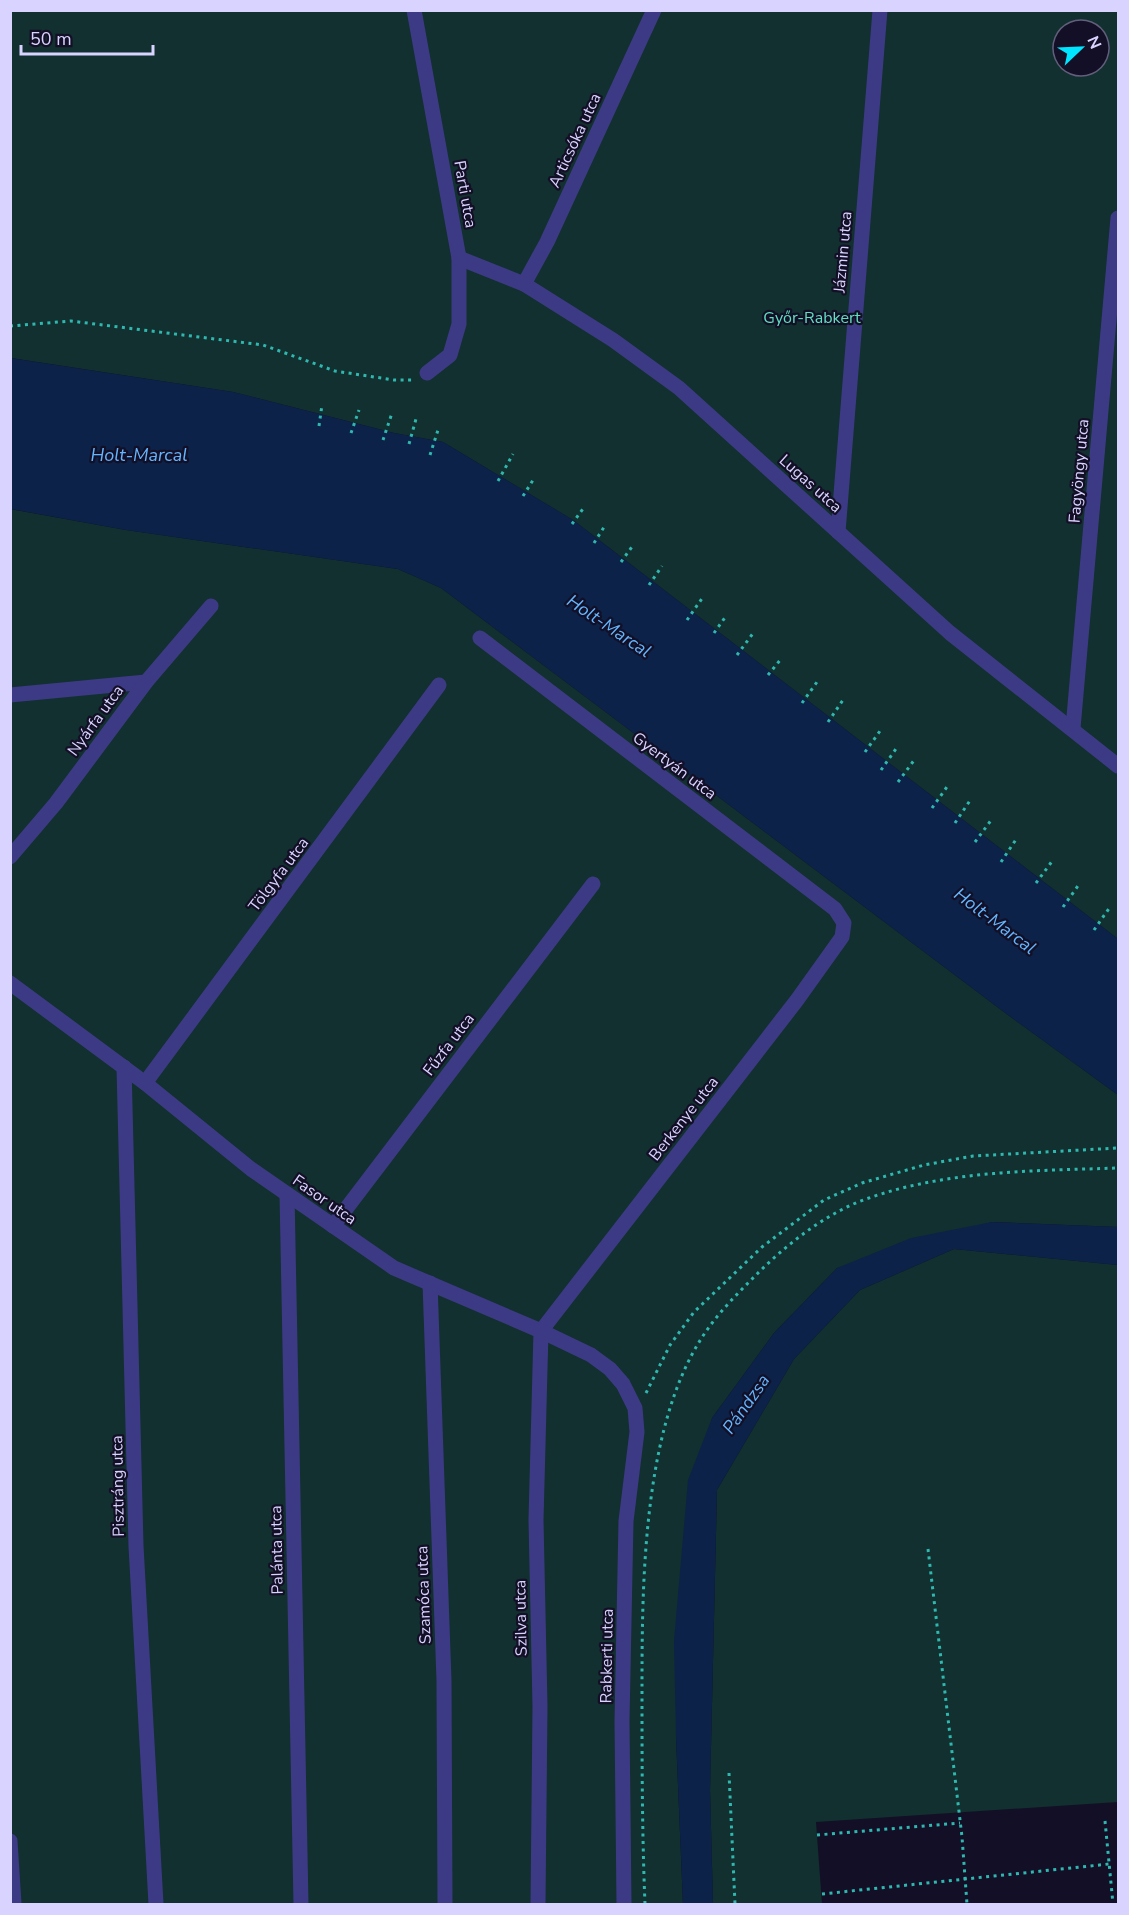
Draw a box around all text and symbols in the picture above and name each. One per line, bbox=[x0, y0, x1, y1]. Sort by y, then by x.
scale bar bbox=[21, 18, 153, 56]
north arrow bbox=[1051, 18, 1111, 78]
text: 50 m bbox=[30, 27, 72, 51]
text: N bbox=[1081, 33, 1106, 52]
street label: Articsóka utca bbox=[543, 90, 606, 191]
street label: Parti utca bbox=[448, 159, 482, 230]
street label: Jázmin utca bbox=[828, 210, 858, 295]
park label: Győr-Rabkert bbox=[763, 307, 861, 329]
street label: Fagyöngy utca bbox=[1063, 418, 1095, 524]
water label: Holt-Marcal bbox=[90, 443, 188, 467]
street label: Lugas utca bbox=[774, 450, 846, 518]
water label: Holt-Marcal bbox=[562, 589, 656, 663]
street label: Nyárfa utca bbox=[63, 681, 129, 761]
street label: Gyertyán utca bbox=[628, 727, 721, 805]
street label: Tölgyfa utca bbox=[244, 833, 314, 916]
water label: Holt-Marcal bbox=[949, 882, 1041, 960]
street label: Fűzfa utca bbox=[418, 1009, 480, 1080]
street label: Berkenye utca bbox=[644, 1072, 724, 1165]
street label: Fasor utca bbox=[288, 1170, 361, 1230]
water label: Pándzsa bbox=[717, 1369, 775, 1439]
street label: Pisztráng utca bbox=[106, 1435, 130, 1537]
street label: Palánta utca bbox=[265, 1505, 289, 1595]
street label: Szamóca utca bbox=[411, 1545, 437, 1645]
street label: Szilva utca bbox=[509, 1580, 533, 1656]
street label: Rabkerti utca bbox=[595, 1608, 619, 1704]

